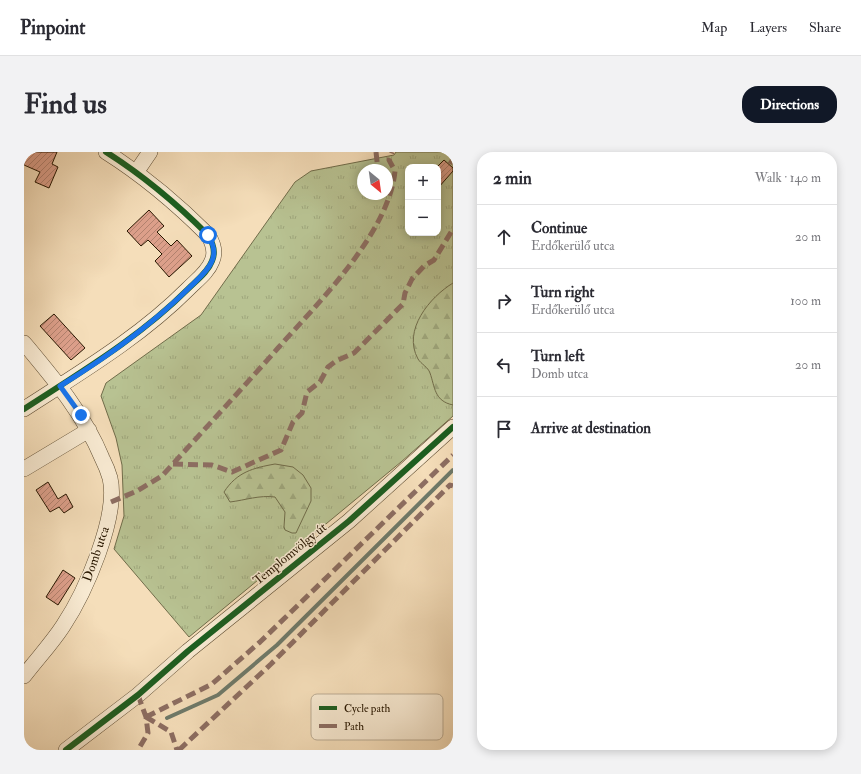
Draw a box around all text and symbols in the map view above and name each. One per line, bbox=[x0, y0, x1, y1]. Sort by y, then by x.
text: Pinpoint bbox=[20, 16, 85, 40]
text: Map bbox=[701, 19, 727, 36]
text: Layers bbox=[749, 19, 787, 36]
text: Share bbox=[809, 19, 841, 36]
button: Directions bbox=[742, 86, 837, 123]
text: Find us bbox=[24, 87, 107, 122]
north arrow bbox=[357, 164, 393, 200]
map controls bbox=[405, 164, 441, 236]
button: + bbox=[405, 164, 441, 200]
text: 2 min bbox=[493, 168, 532, 189]
text: Walk · 140 m bbox=[755, 170, 821, 186]
button: − bbox=[405, 200, 441, 236]
text: Continue bbox=[531, 219, 587, 238]
route start bbox=[199, 226, 217, 244]
icon: ahead bbox=[493, 226, 515, 248]
text: 20 m bbox=[795, 229, 821, 245]
text: Erdőkerülő utca bbox=[531, 238, 614, 254]
text: Turn right bbox=[531, 283, 594, 302]
icon: right bbox=[493, 290, 515, 312]
text: 100 m bbox=[790, 293, 821, 309]
text: Erdőkerülő utca bbox=[531, 302, 614, 318]
text: Turn left bbox=[531, 347, 585, 366]
icon: left bbox=[493, 354, 515, 376]
text: 20 m bbox=[795, 357, 821, 373]
text: Domb utca bbox=[531, 366, 588, 382]
route end bbox=[72, 406, 90, 424]
icon: arrive bbox=[493, 418, 515, 440]
text: Arrive at destination bbox=[531, 419, 651, 438]
street label: Templomvölgy út bbox=[250, 519, 331, 589]
street label: Domb utca bbox=[79, 524, 113, 584]
legend bbox=[311, 694, 443, 740]
text: Cycle path bbox=[344, 702, 390, 716]
text: Path bbox=[344, 720, 364, 733]

